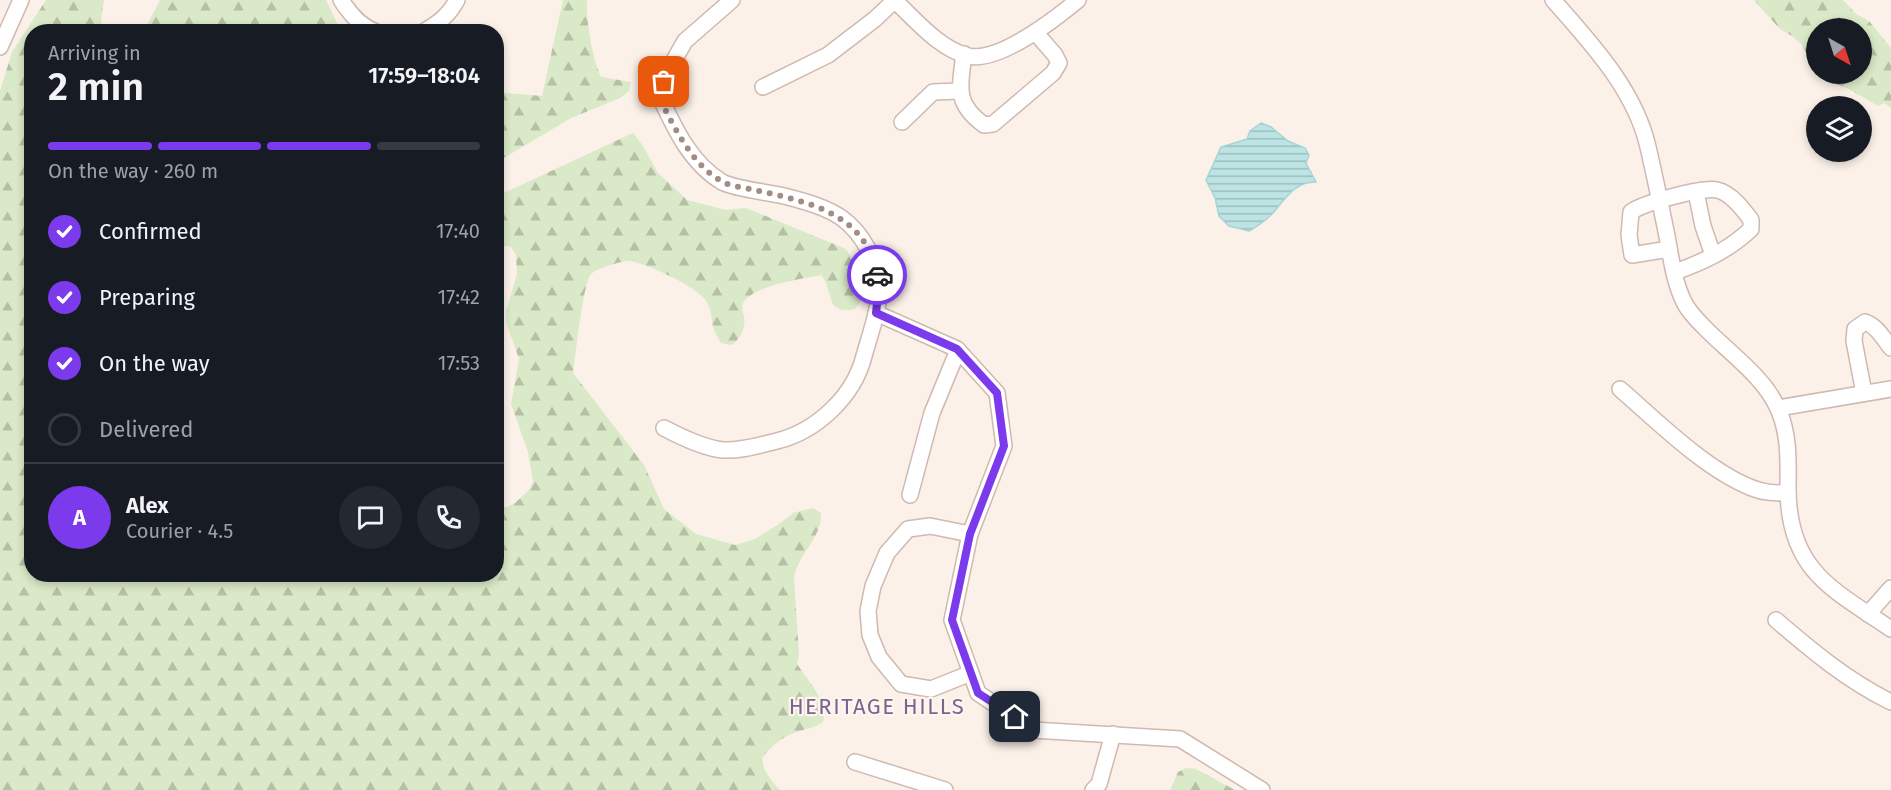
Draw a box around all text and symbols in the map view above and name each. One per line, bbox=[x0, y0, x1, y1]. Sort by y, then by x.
north arrow bbox=[1806, 18, 1872, 84]
map controls bbox=[1806, 18, 1872, 162]
text: Arriving in bbox=[48, 41, 141, 65]
pin bbox=[638, 56, 689, 107]
text: 17:59–18:04 bbox=[368, 62, 480, 89]
text: 2 min bbox=[48, 64, 144, 110]
icon: bag bbox=[647, 65, 680, 98]
button: layers bbox=[1806, 96, 1872, 162]
text: On the way · 260 m bbox=[48, 159, 218, 183]
icon: check bbox=[48, 215, 81, 248]
text: Confirmed bbox=[99, 218, 202, 245]
text: 17:40 bbox=[436, 219, 480, 243]
courier bbox=[847, 245, 907, 305]
icon: car bbox=[861, 259, 894, 292]
icon: check bbox=[48, 281, 81, 314]
text: Preparing bbox=[99, 284, 195, 311]
text: 17:42 bbox=[438, 285, 480, 309]
icon: check bbox=[48, 347, 81, 380]
text: On the way bbox=[99, 350, 210, 377]
text: 17:53 bbox=[438, 351, 480, 375]
text: Delivered bbox=[99, 416, 194, 443]
button: chat bbox=[339, 486, 402, 549]
button: phone bbox=[417, 486, 480, 549]
text: Alex bbox=[126, 492, 169, 519]
text: A bbox=[73, 504, 86, 531]
text: Courier · 4.5 bbox=[126, 519, 233, 543]
pin bbox=[989, 691, 1040, 742]
district label: HERITAGE HILLS bbox=[789, 693, 965, 720]
icon: home bbox=[998, 700, 1031, 733]

